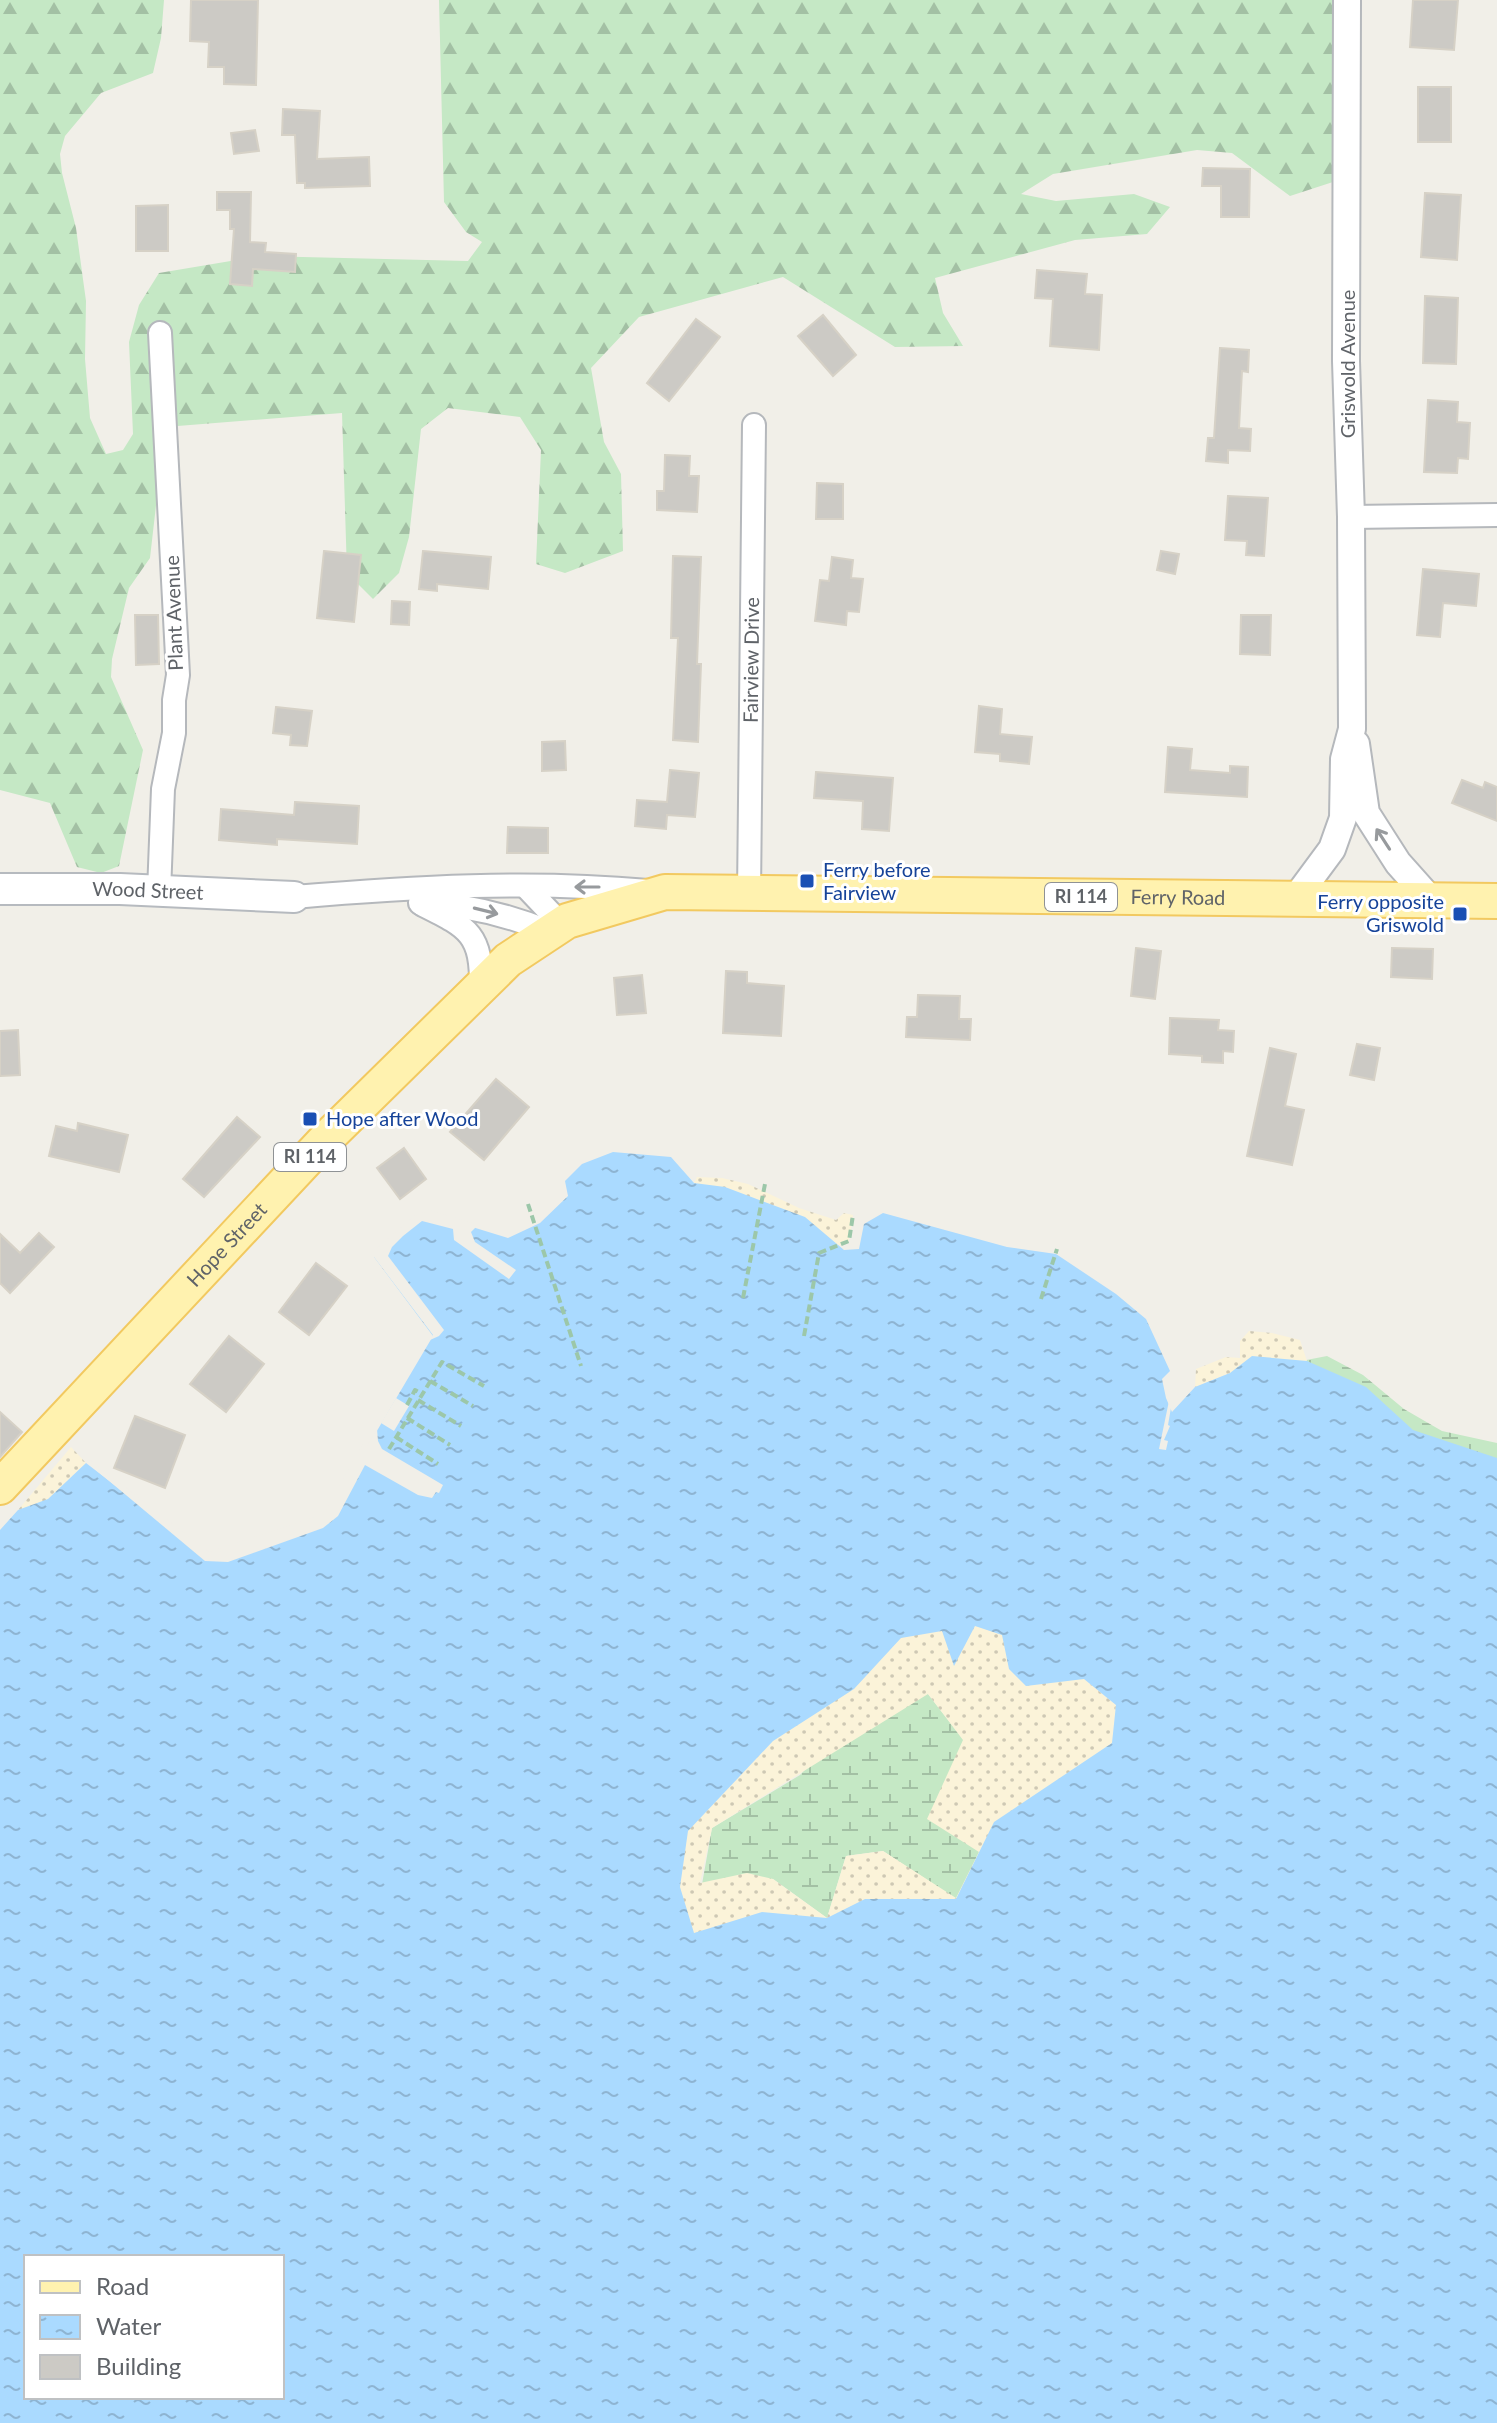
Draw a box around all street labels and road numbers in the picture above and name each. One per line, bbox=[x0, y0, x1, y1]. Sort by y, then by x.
street label: Griswold Avenue bbox=[1335, 290, 1359, 438]
street label: Plant Avenue bbox=[159, 555, 187, 671]
street label: Fairview Drive bbox=[738, 597, 763, 723]
street label: Wood Street bbox=[92, 876, 204, 904]
road number: RI 114 bbox=[1045, 883, 1117, 911]
street label: Ferry Road bbox=[1130, 884, 1226, 909]
road number: RI 114 bbox=[274, 1143, 346, 1171]
street label: Hope Street bbox=[181, 1197, 271, 1291]

